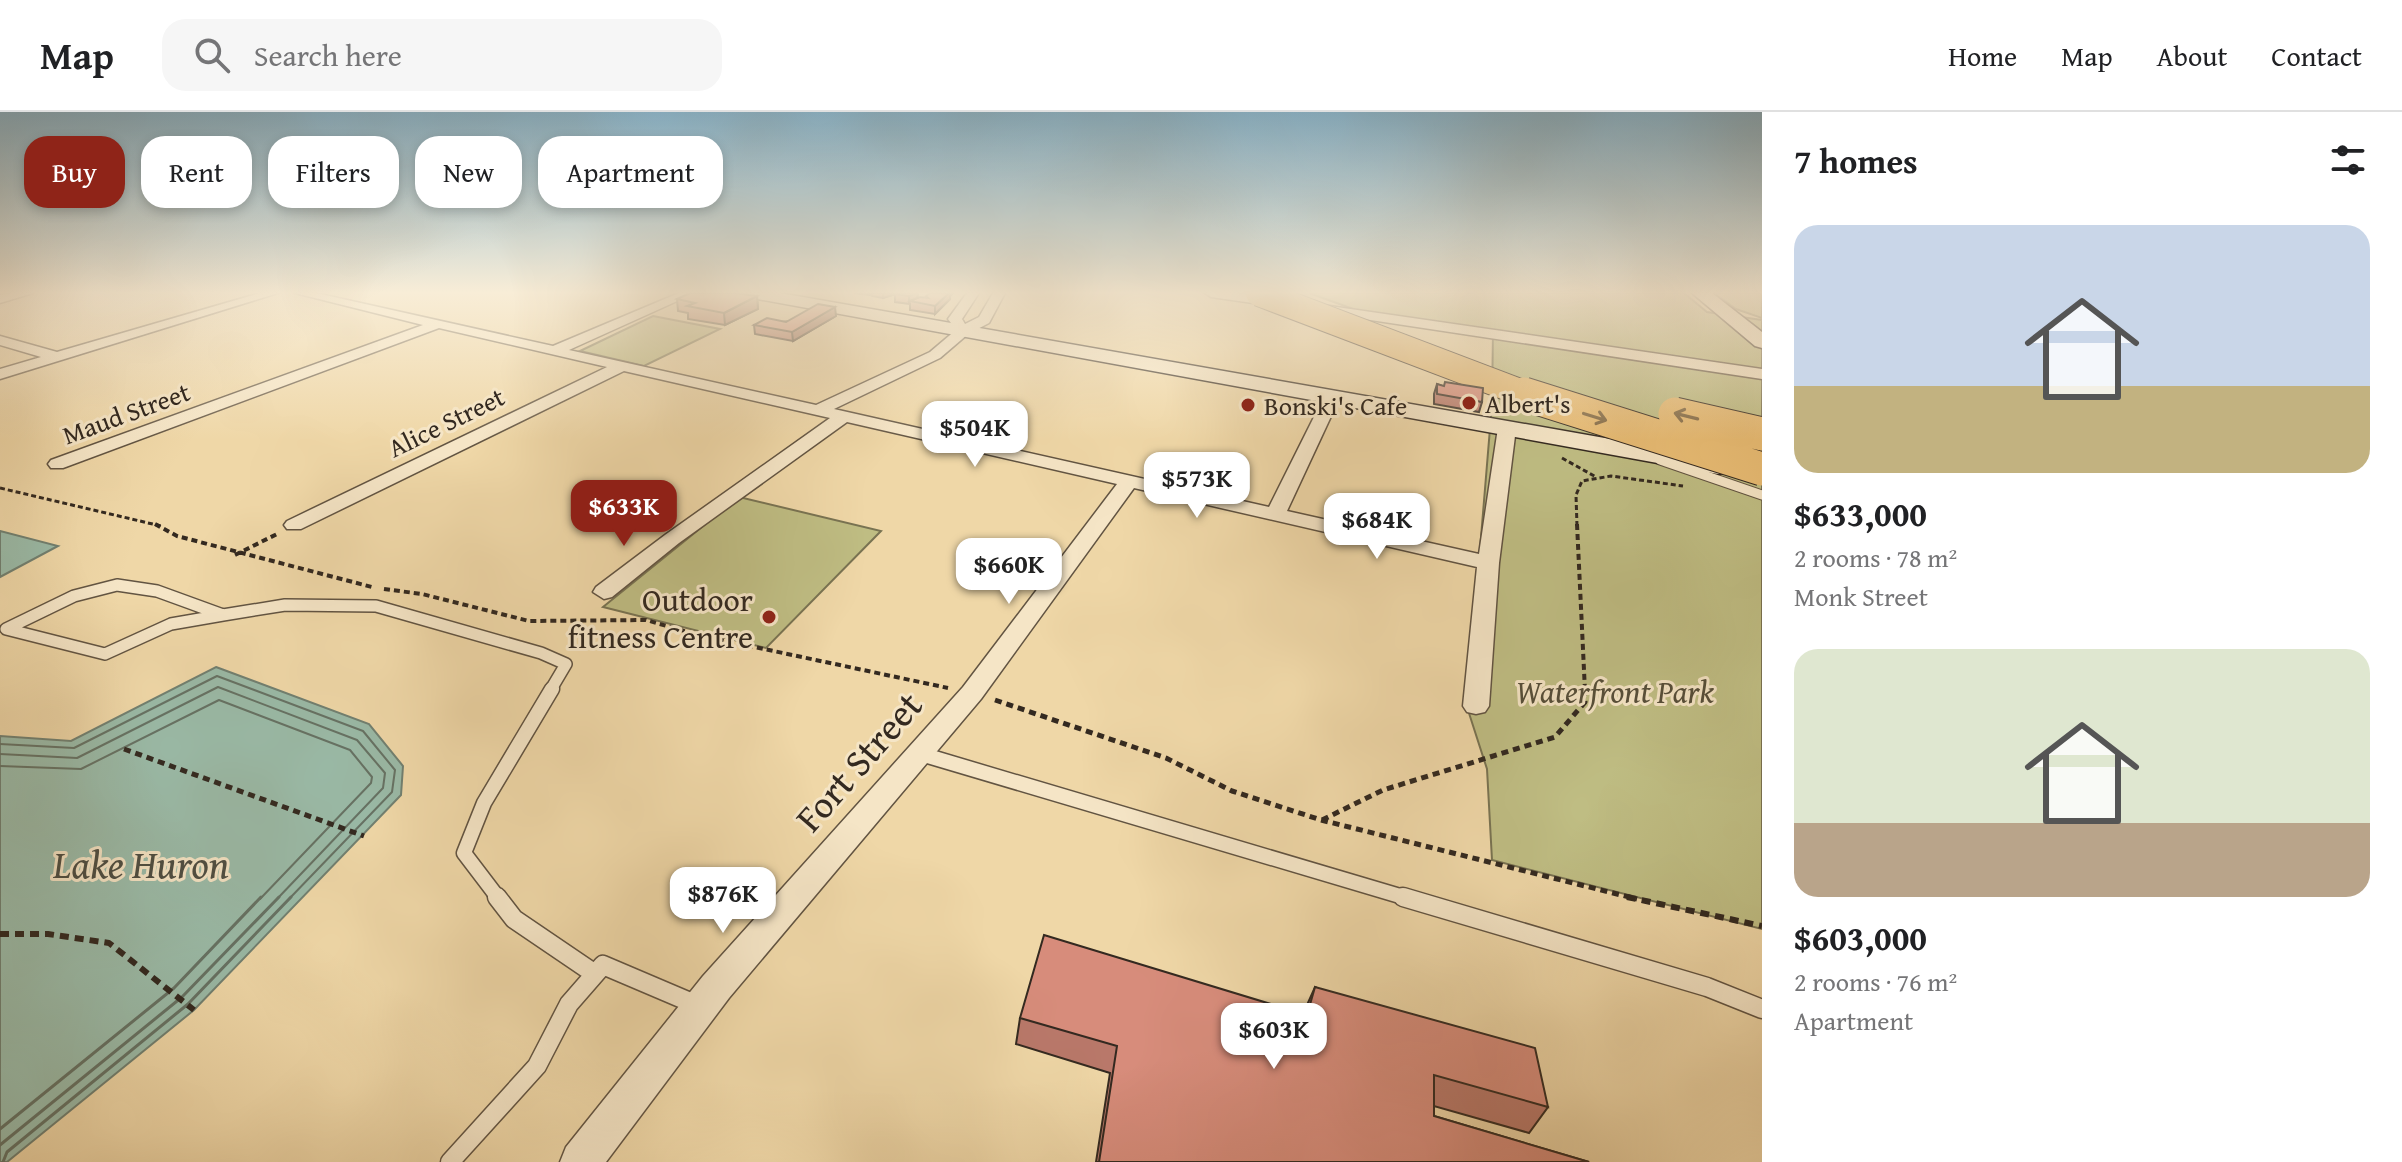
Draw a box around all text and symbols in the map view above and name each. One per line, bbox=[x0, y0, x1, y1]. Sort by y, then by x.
search box bbox=[162, 19, 722, 91]
text: Map bbox=[40, 27, 114, 83]
icon: search bbox=[190, 33, 234, 77]
text: Search here bbox=[254, 33, 402, 77]
text: Home bbox=[1948, 35, 2017, 76]
text: Map bbox=[2061, 35, 2113, 76]
text: About bbox=[2157, 35, 2227, 76]
text: Contact bbox=[2271, 35, 2362, 76]
chip: Buy bbox=[24, 136, 125, 208]
chip: Rent bbox=[141, 136, 252, 208]
chip: Filters bbox=[268, 136, 399, 208]
chip: New bbox=[415, 136, 522, 208]
chip: Apartment bbox=[538, 136, 723, 208]
text: 7 homes bbox=[1794, 136, 1918, 185]
icon: filters bbox=[2326, 138, 2370, 182]
icon: home bbox=[2010, 277, 2154, 421]
street label: Maud Street bbox=[57, 372, 195, 454]
street label: Alice Street bbox=[381, 377, 511, 467]
place label: Albert's bbox=[1485, 384, 1571, 423]
place label: Bonski's Cafe bbox=[1264, 386, 1407, 425]
marker: Albert's bbox=[1460, 394, 1478, 412]
marker: Bonski's Cafe bbox=[1239, 396, 1257, 414]
pin: $504K bbox=[919, 401, 1031, 469]
text: $504K bbox=[940, 407, 1010, 446]
one-way arrow bbox=[1674, 408, 1700, 423]
one-way arrow bbox=[1581, 410, 1607, 425]
pin: $573K bbox=[1141, 452, 1253, 520]
text: $573K bbox=[1162, 458, 1232, 497]
pin: $633K bbox=[568, 480, 680, 548]
text: $633K bbox=[589, 486, 659, 525]
text: $633,000 bbox=[1794, 489, 1927, 538]
pin: $684K bbox=[1321, 493, 1433, 561]
text: $684K bbox=[1342, 499, 1412, 538]
pin: $660K bbox=[953, 538, 1065, 606]
text: 2 rooms · 78 m² bbox=[1794, 538, 1957, 577]
text: $660K bbox=[974, 544, 1044, 583]
place label: Outdoor fitness Centre bbox=[568, 576, 753, 660]
text: Monk Street bbox=[1794, 577, 1928, 616]
marker: Outdoor fitness Centre bbox=[760, 608, 778, 626]
park label: Waterfront Park bbox=[1516, 668, 1714, 715]
street label: Fort Street bbox=[781, 678, 935, 844]
icon: home bbox=[2010, 701, 2154, 845]
water label: Lake Huron bbox=[52, 834, 229, 893]
pin: $876K bbox=[667, 867, 779, 935]
text: $876K bbox=[688, 873, 758, 912]
text: $603,000 bbox=[1794, 913, 1927, 962]
text: 2 rooms · 76 m² bbox=[1794, 962, 1957, 1001]
text: Apartment bbox=[1794, 1001, 1913, 1040]
pin: $603K bbox=[1218, 1003, 1330, 1071]
text: $603K bbox=[1239, 1009, 1309, 1048]

